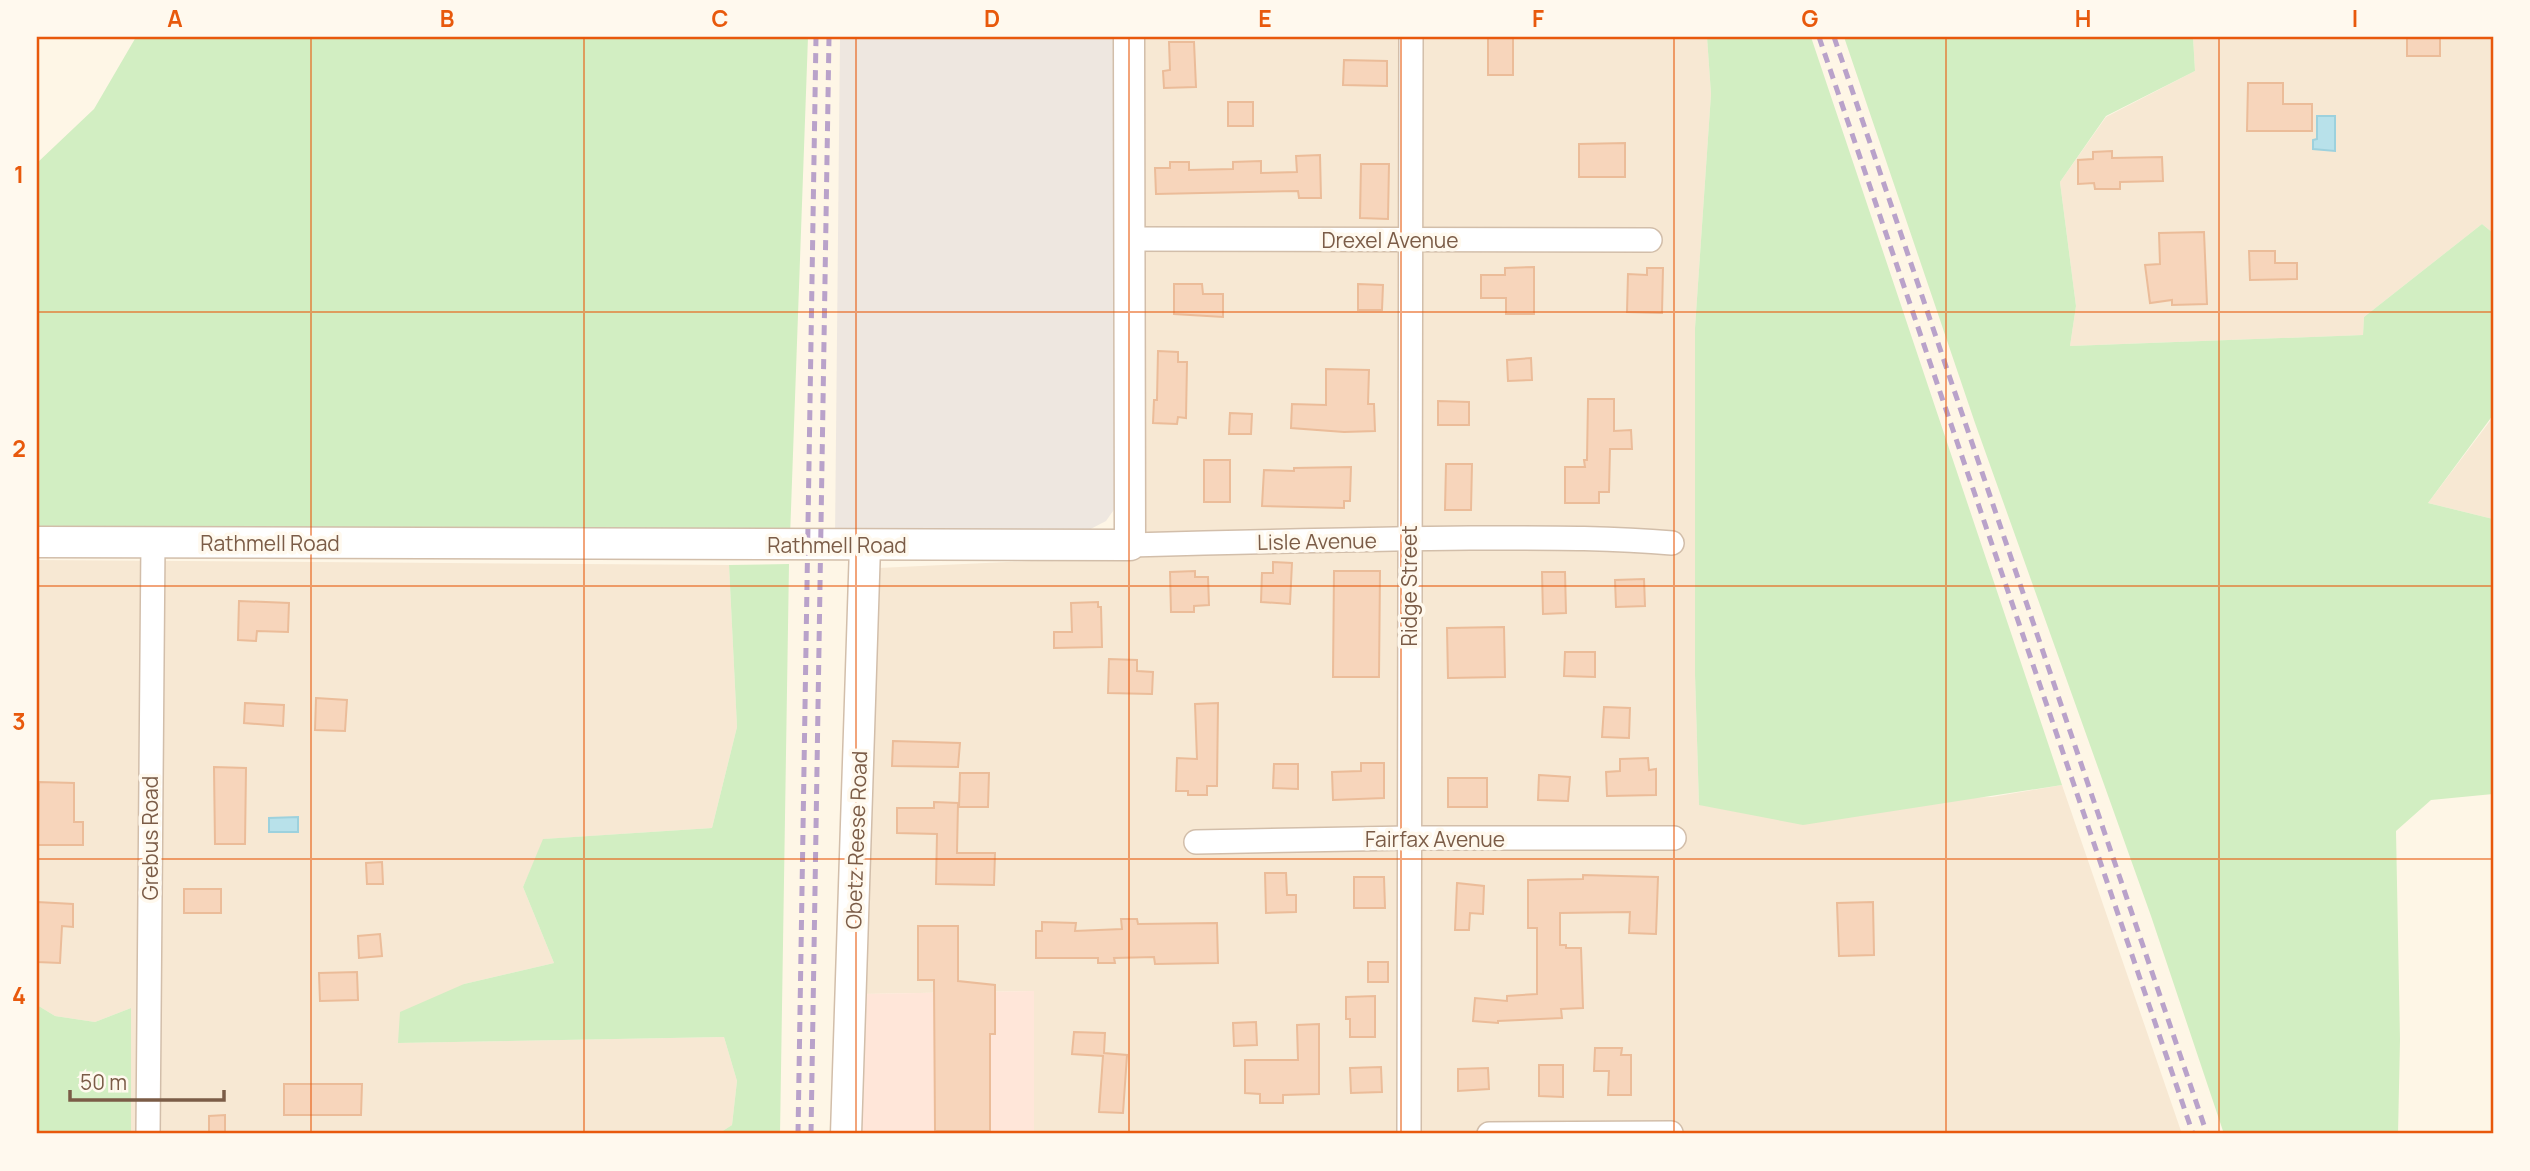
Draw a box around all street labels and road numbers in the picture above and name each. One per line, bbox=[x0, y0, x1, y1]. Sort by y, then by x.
street label: Drexel Avenue bbox=[1321, 226, 1459, 254]
street label: Ridge Street bbox=[1395, 525, 1423, 647]
street label: Lisle Avenue bbox=[1257, 526, 1377, 556]
street label: Rathmell Road bbox=[200, 529, 340, 557]
street label: Rathmell Road bbox=[767, 531, 907, 559]
street label: Obetz Reese Road bbox=[839, 750, 873, 930]
street label: Grebus Road bbox=[136, 776, 164, 900]
street label: Fairfax Avenue bbox=[1365, 825, 1505, 853]

